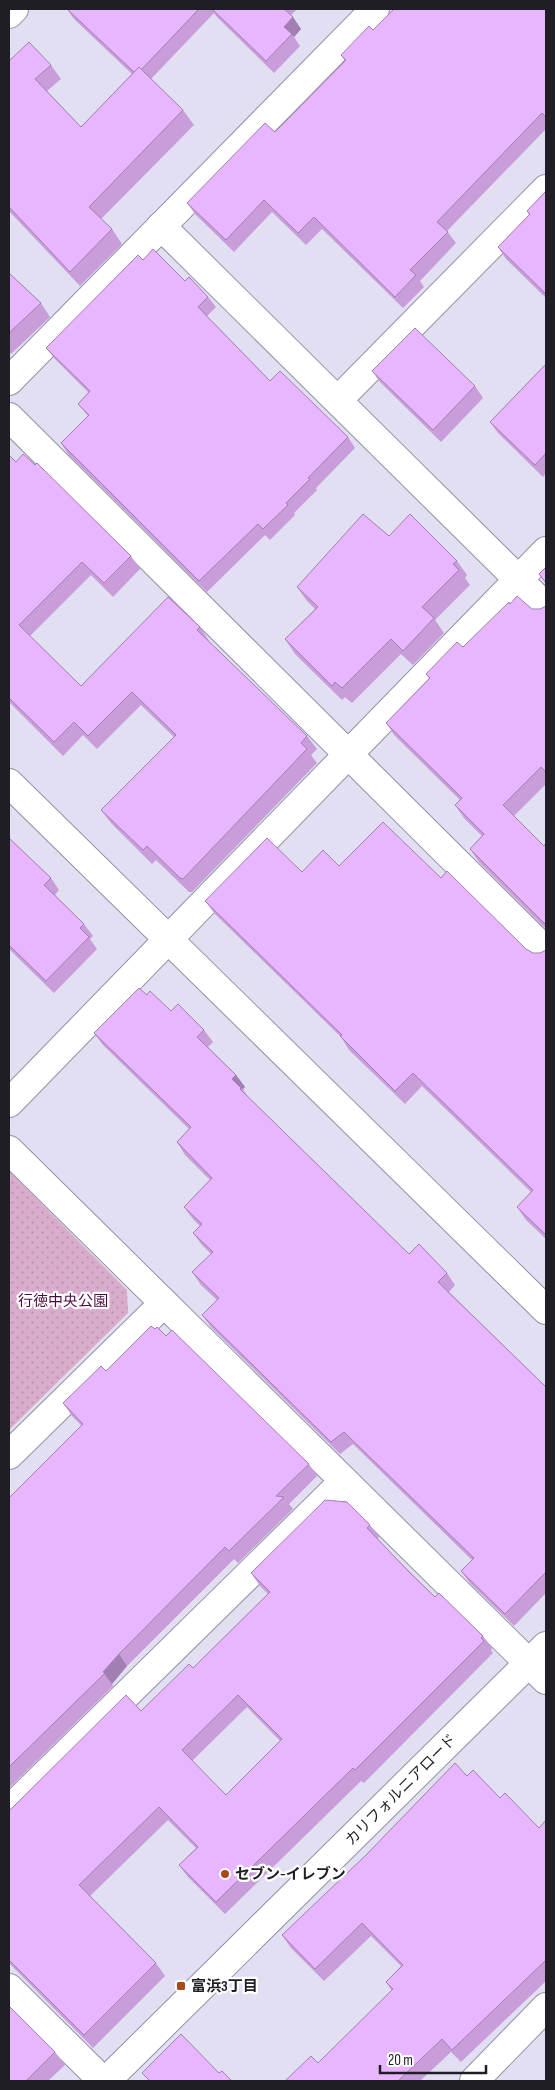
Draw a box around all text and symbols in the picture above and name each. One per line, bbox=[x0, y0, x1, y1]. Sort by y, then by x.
park label: 行徳中央公園 bbox=[18, 1292, 108, 1311]
street label: カリフォルニアロード bbox=[341, 1730, 461, 1850]
place label: セブン-イレブン bbox=[235, 1865, 346, 1884]
marker: セブン-イレブン bbox=[219, 1868, 231, 1880]
place label: 富浜3丁目 bbox=[191, 1977, 258, 1996]
marker: 富浜3丁目 bbox=[175, 1980, 187, 1992]
scale bar bbox=[380, 2042, 486, 2074]
text: 20 m bbox=[388, 2051, 413, 2070]

